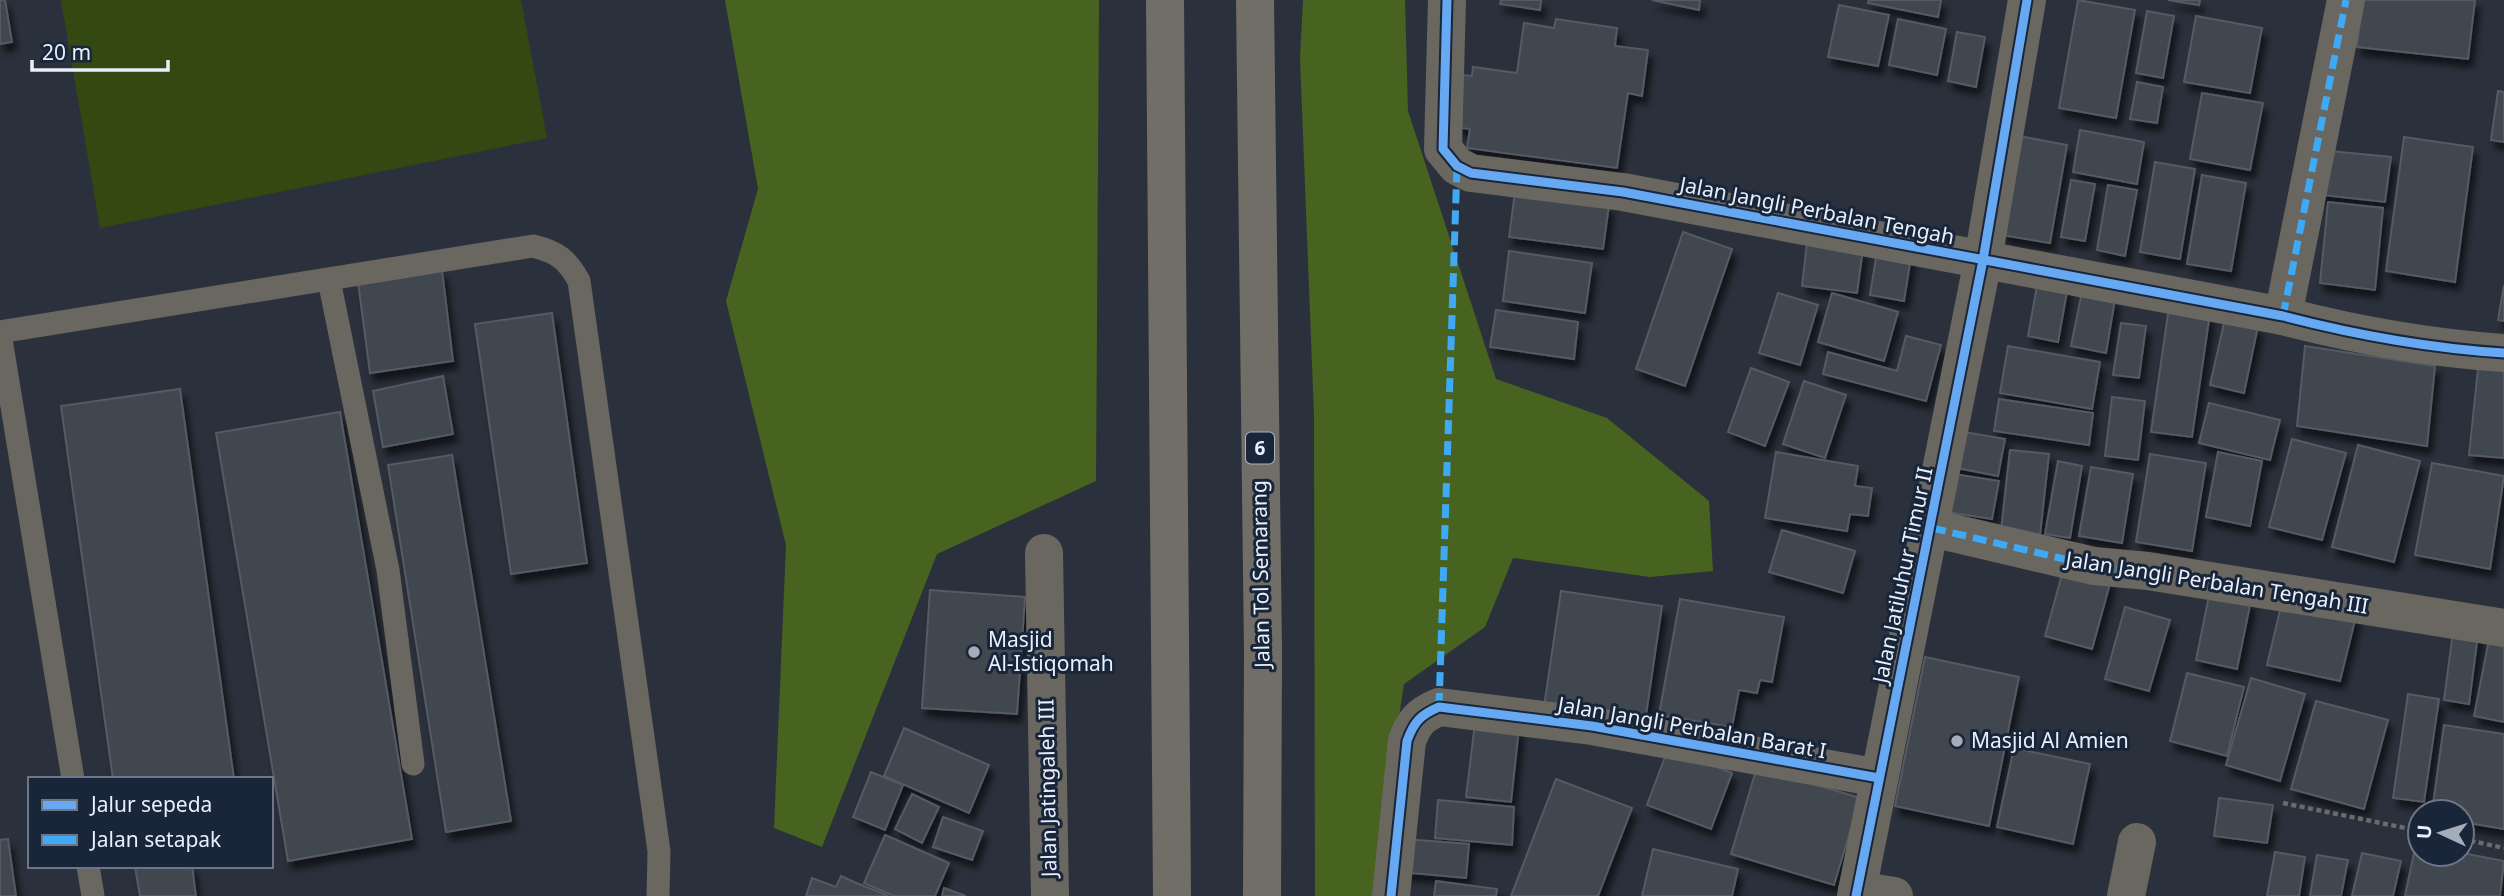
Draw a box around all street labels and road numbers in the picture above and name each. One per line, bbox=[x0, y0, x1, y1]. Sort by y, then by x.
street label: Jalan Jangli Perbalan Tengah bbox=[1676, 169, 1957, 250]
road number: 6 bbox=[1246, 432, 1274, 463]
street label: Jalan Jatiluhur Timur II bbox=[1865, 464, 1939, 687]
street label: Jalan Tol Semarang bbox=[1244, 480, 1276, 670]
street label: Jalan Jangli Perbalan Tengah III bbox=[2062, 544, 2370, 620]
street label: Jalan Jangli Perbalan Barat I bbox=[1554, 689, 1829, 764]
street label: Jalan Jatingaleh III bbox=[1031, 699, 1063, 879]

